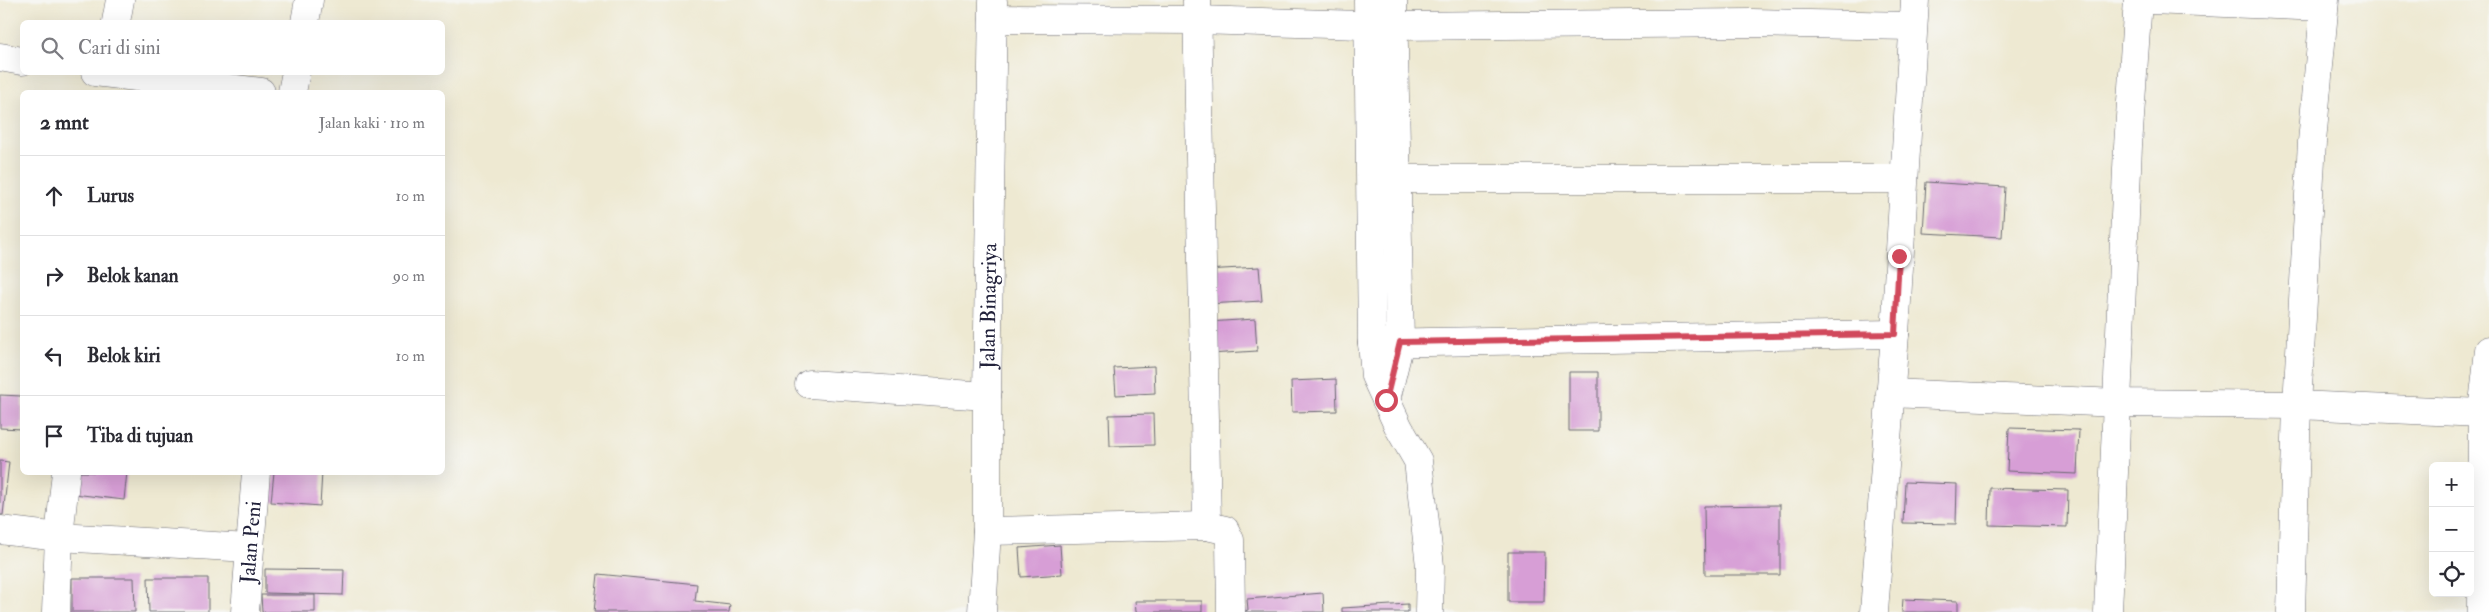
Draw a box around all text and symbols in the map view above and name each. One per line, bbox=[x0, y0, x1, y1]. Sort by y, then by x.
search box bbox=[20, 20, 445, 75]
icon: search bbox=[38, 34, 66, 62]
text: Cari di sini bbox=[78, 36, 161, 60]
text: 2 mnt bbox=[40, 109, 89, 136]
text: Jalan kaki · 110 m bbox=[319, 113, 425, 133]
icon: ahead bbox=[40, 182, 68, 210]
text: Lurus bbox=[87, 184, 134, 208]
text: 10 m bbox=[395, 186, 425, 206]
street label: Jalan Binagriya bbox=[974, 243, 1003, 370]
route end bbox=[1888, 245, 1911, 268]
icon: right bbox=[40, 262, 68, 290]
text: Belok kanan bbox=[87, 264, 178, 288]
text: 90 m bbox=[393, 266, 425, 286]
icon: left bbox=[40, 342, 68, 370]
text: Belok kiri bbox=[87, 344, 161, 368]
text: 10 m bbox=[395, 346, 425, 366]
route start bbox=[1375, 389, 1398, 412]
icon: arrive bbox=[40, 422, 68, 450]
text: Tiba di tujuan bbox=[87, 424, 193, 448]
map controls bbox=[2429, 462, 2474, 597]
button: + bbox=[2429, 462, 2474, 507]
street label: Jalan Peni bbox=[234, 499, 268, 586]
button: − bbox=[2429, 507, 2474, 552]
button: locate bbox=[2429, 552, 2474, 597]

